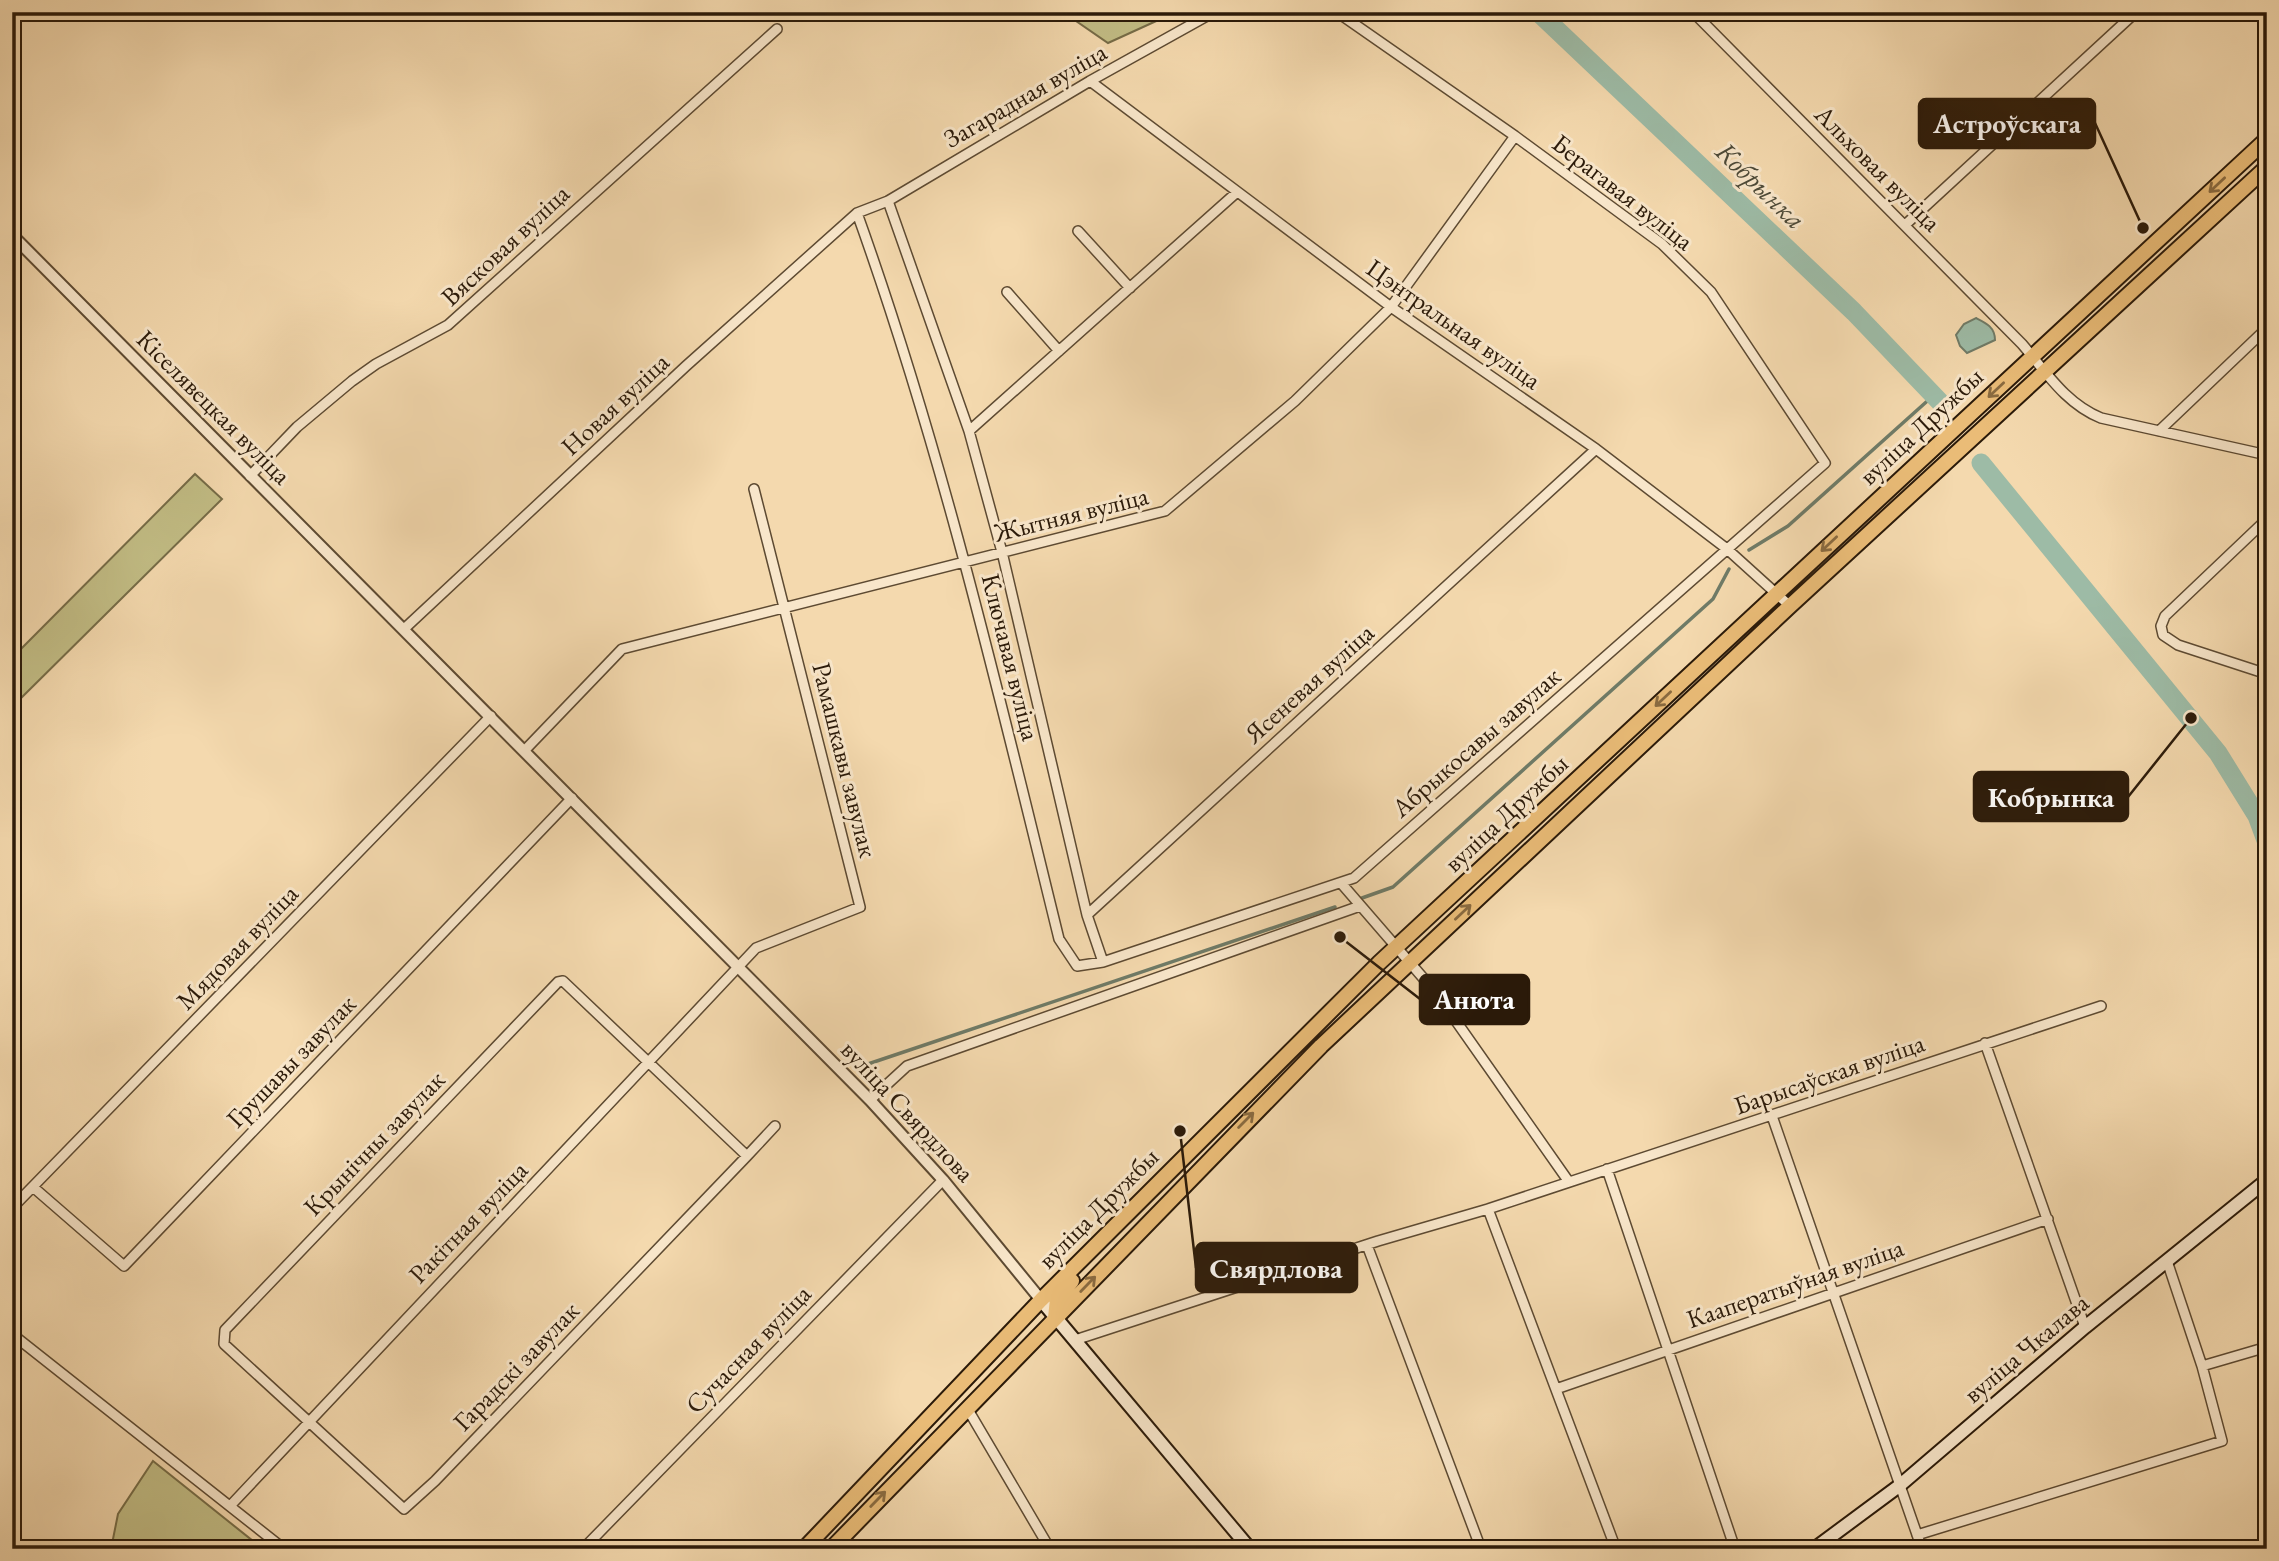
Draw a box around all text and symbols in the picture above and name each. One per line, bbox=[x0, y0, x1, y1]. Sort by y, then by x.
street label: Загарадная вуліца bbox=[937, 34, 1113, 156]
street label: Альховая вуліца bbox=[1807, 97, 1949, 239]
callout: Астроўскага bbox=[1919, 99, 2095, 148]
text: Астроўскага bbox=[1932, 105, 2082, 141]
street label: Берагавая вуліца bbox=[1545, 126, 1701, 258]
water label: Кобрынка bbox=[1708, 133, 1814, 237]
street label: Вясковая вуліца bbox=[433, 176, 577, 313]
one-way arrow bbox=[2209, 177, 2226, 194]
street label: Цэнтральная вуліца bbox=[1360, 251, 1549, 397]
street label: Кіселявецкая вуліца bbox=[129, 322, 299, 492]
street label: Новая вуліца bbox=[554, 345, 677, 463]
street label: вуліца Дружбы bbox=[1852, 360, 1991, 492]
one-way arrow bbox=[1988, 382, 2006, 398]
street label: Жытняя вуліца bbox=[989, 478, 1152, 550]
one-way arrow bbox=[1820, 536, 1838, 552]
street label: Ключавая вуліца bbox=[974, 570, 1048, 745]
street label: Ясеневая вуліца bbox=[1236, 615, 1382, 751]
street label: Рамашкавы завулак bbox=[804, 659, 886, 861]
street label: Абрыкосавы завулак bbox=[1384, 659, 1568, 826]
one-way arrow bbox=[1654, 691, 1671, 708]
street label: вуліца Дружбы bbox=[1437, 747, 1576, 879]
callout: Кобрынка bbox=[1974, 772, 2128, 821]
text: Кобрынка bbox=[1988, 779, 2115, 815]
street label: Мядовая вуліца bbox=[169, 876, 306, 1017]
one-way arrow bbox=[1454, 903, 1471, 920]
callout: Анюта bbox=[1420, 975, 1529, 1024]
text: Анюта bbox=[1432, 981, 1516, 1017]
street label: Грушавы завулак bbox=[219, 987, 364, 1135]
street label: Барысаўская вуліца bbox=[1729, 1025, 1929, 1123]
street label: вуліца Свярдлова bbox=[834, 1033, 983, 1189]
street label: Крынічны завулак bbox=[296, 1063, 453, 1223]
one-way arrow bbox=[1237, 1112, 1254, 1129]
street label: вуліца Дружбы bbox=[1030, 1140, 1166, 1276]
street label: Ракітная вуліца bbox=[401, 1153, 535, 1291]
street label: Кааператыўная вуліца bbox=[1682, 1230, 1909, 1336]
callout: Свярдлова bbox=[1196, 1243, 1357, 1292]
text: Свярдлова bbox=[1210, 1250, 1343, 1286]
one-way arrow bbox=[1080, 1276, 1097, 1293]
street label: Сучасная вуліца bbox=[678, 1277, 819, 1421]
street label: вуліца Чкалава bbox=[1956, 1285, 2096, 1410]
street label: Гарадскі завулак bbox=[446, 1294, 587, 1438]
one-way arrow bbox=[870, 1491, 887, 1508]

